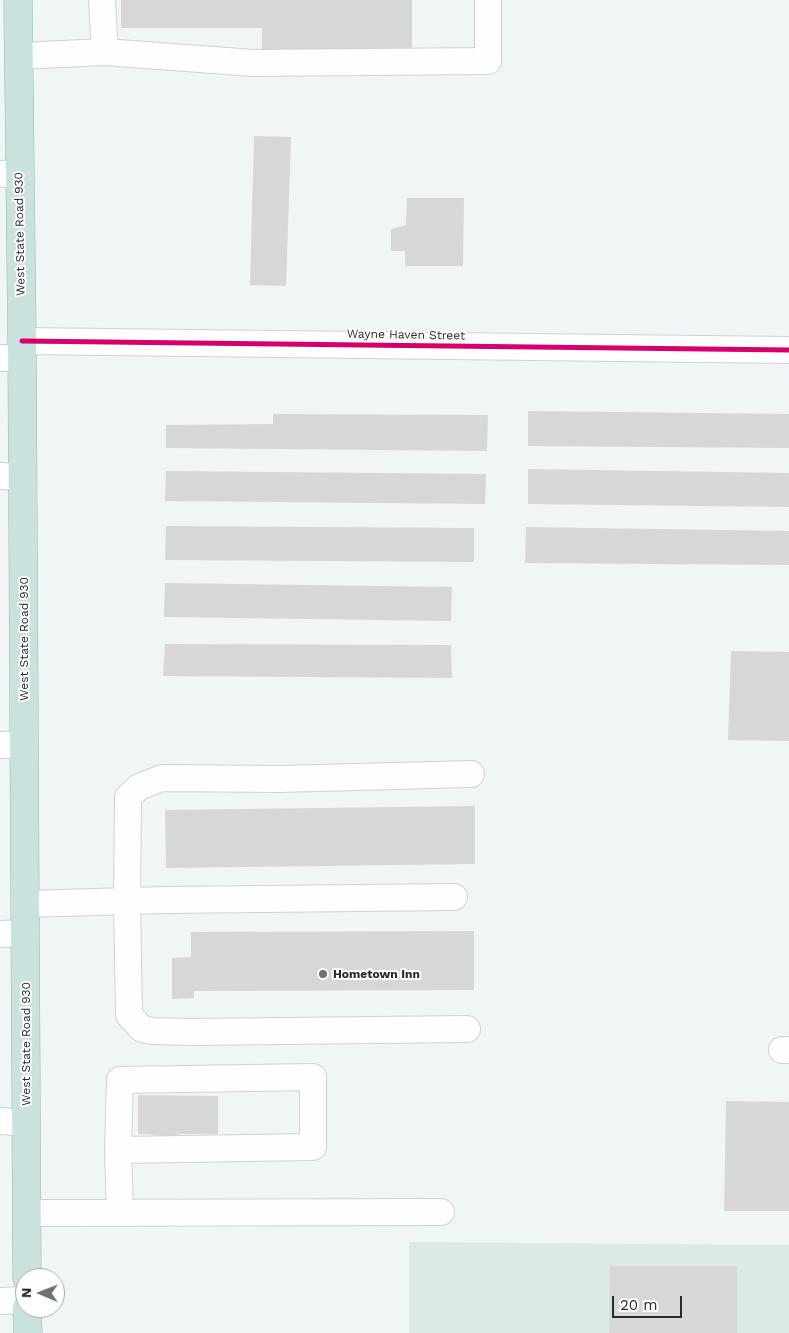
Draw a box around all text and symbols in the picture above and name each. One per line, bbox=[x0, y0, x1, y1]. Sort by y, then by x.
street label: West State Road 930 bbox=[12, 172, 28, 296]
street label: Wayne Haven Street bbox=[347, 327, 465, 343]
street label: West State Road 930 bbox=[17, 577, 31, 701]
place label: Hometown Inn bbox=[333, 967, 420, 981]
marker: Hometown Inn bbox=[317, 968, 329, 980]
street label: West State Road 930 bbox=[19, 982, 33, 1106]
north arrow bbox=[15, 1268, 65, 1318]
scale bar bbox=[614, 1286, 684, 1318]
text: N bbox=[18, 1287, 34, 1298]
text: 20 m bbox=[620, 1296, 658, 1314]

